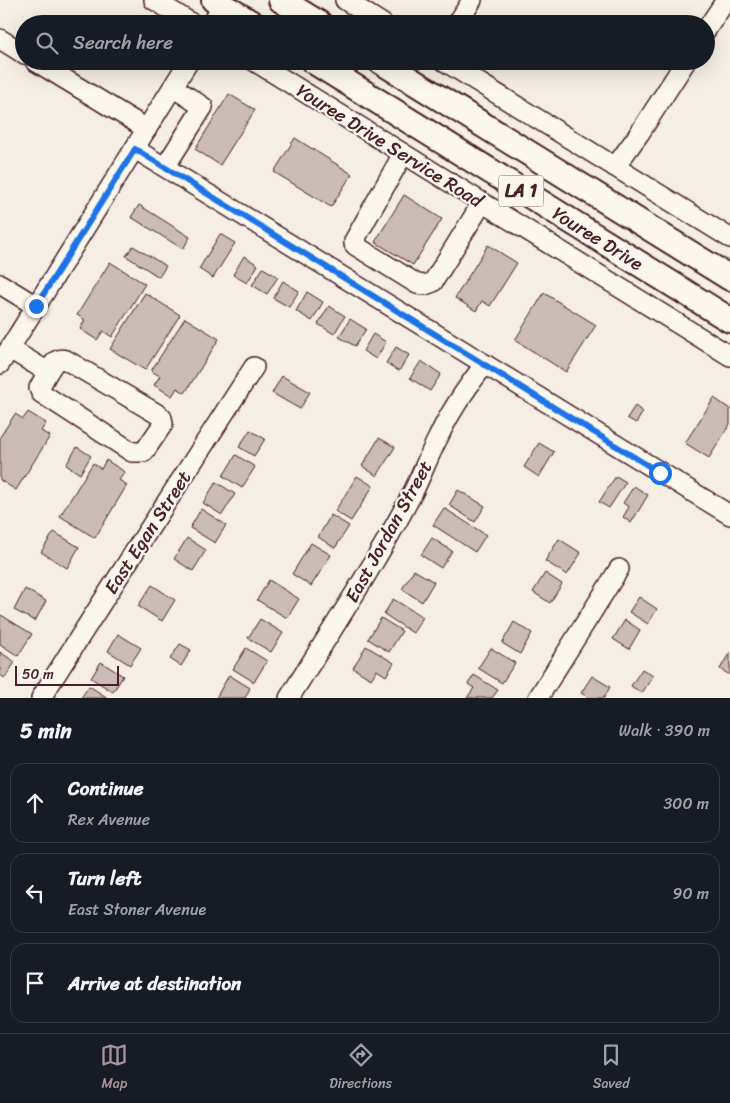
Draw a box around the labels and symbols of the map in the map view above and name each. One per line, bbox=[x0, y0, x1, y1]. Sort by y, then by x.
street label: Youree Drive Service Road bbox=[290, 74, 491, 217]
road number: LA 1 bbox=[498, 176, 544, 207]
street label: Youree Drive bbox=[546, 197, 650, 280]
route end bbox=[25, 295, 48, 318]
street label: East Jordan Street bbox=[336, 454, 441, 609]
route start bbox=[649, 462, 672, 485]
street label: East Egan Street bbox=[95, 464, 200, 601]
scale bar bbox=[15, 663, 119, 686]

